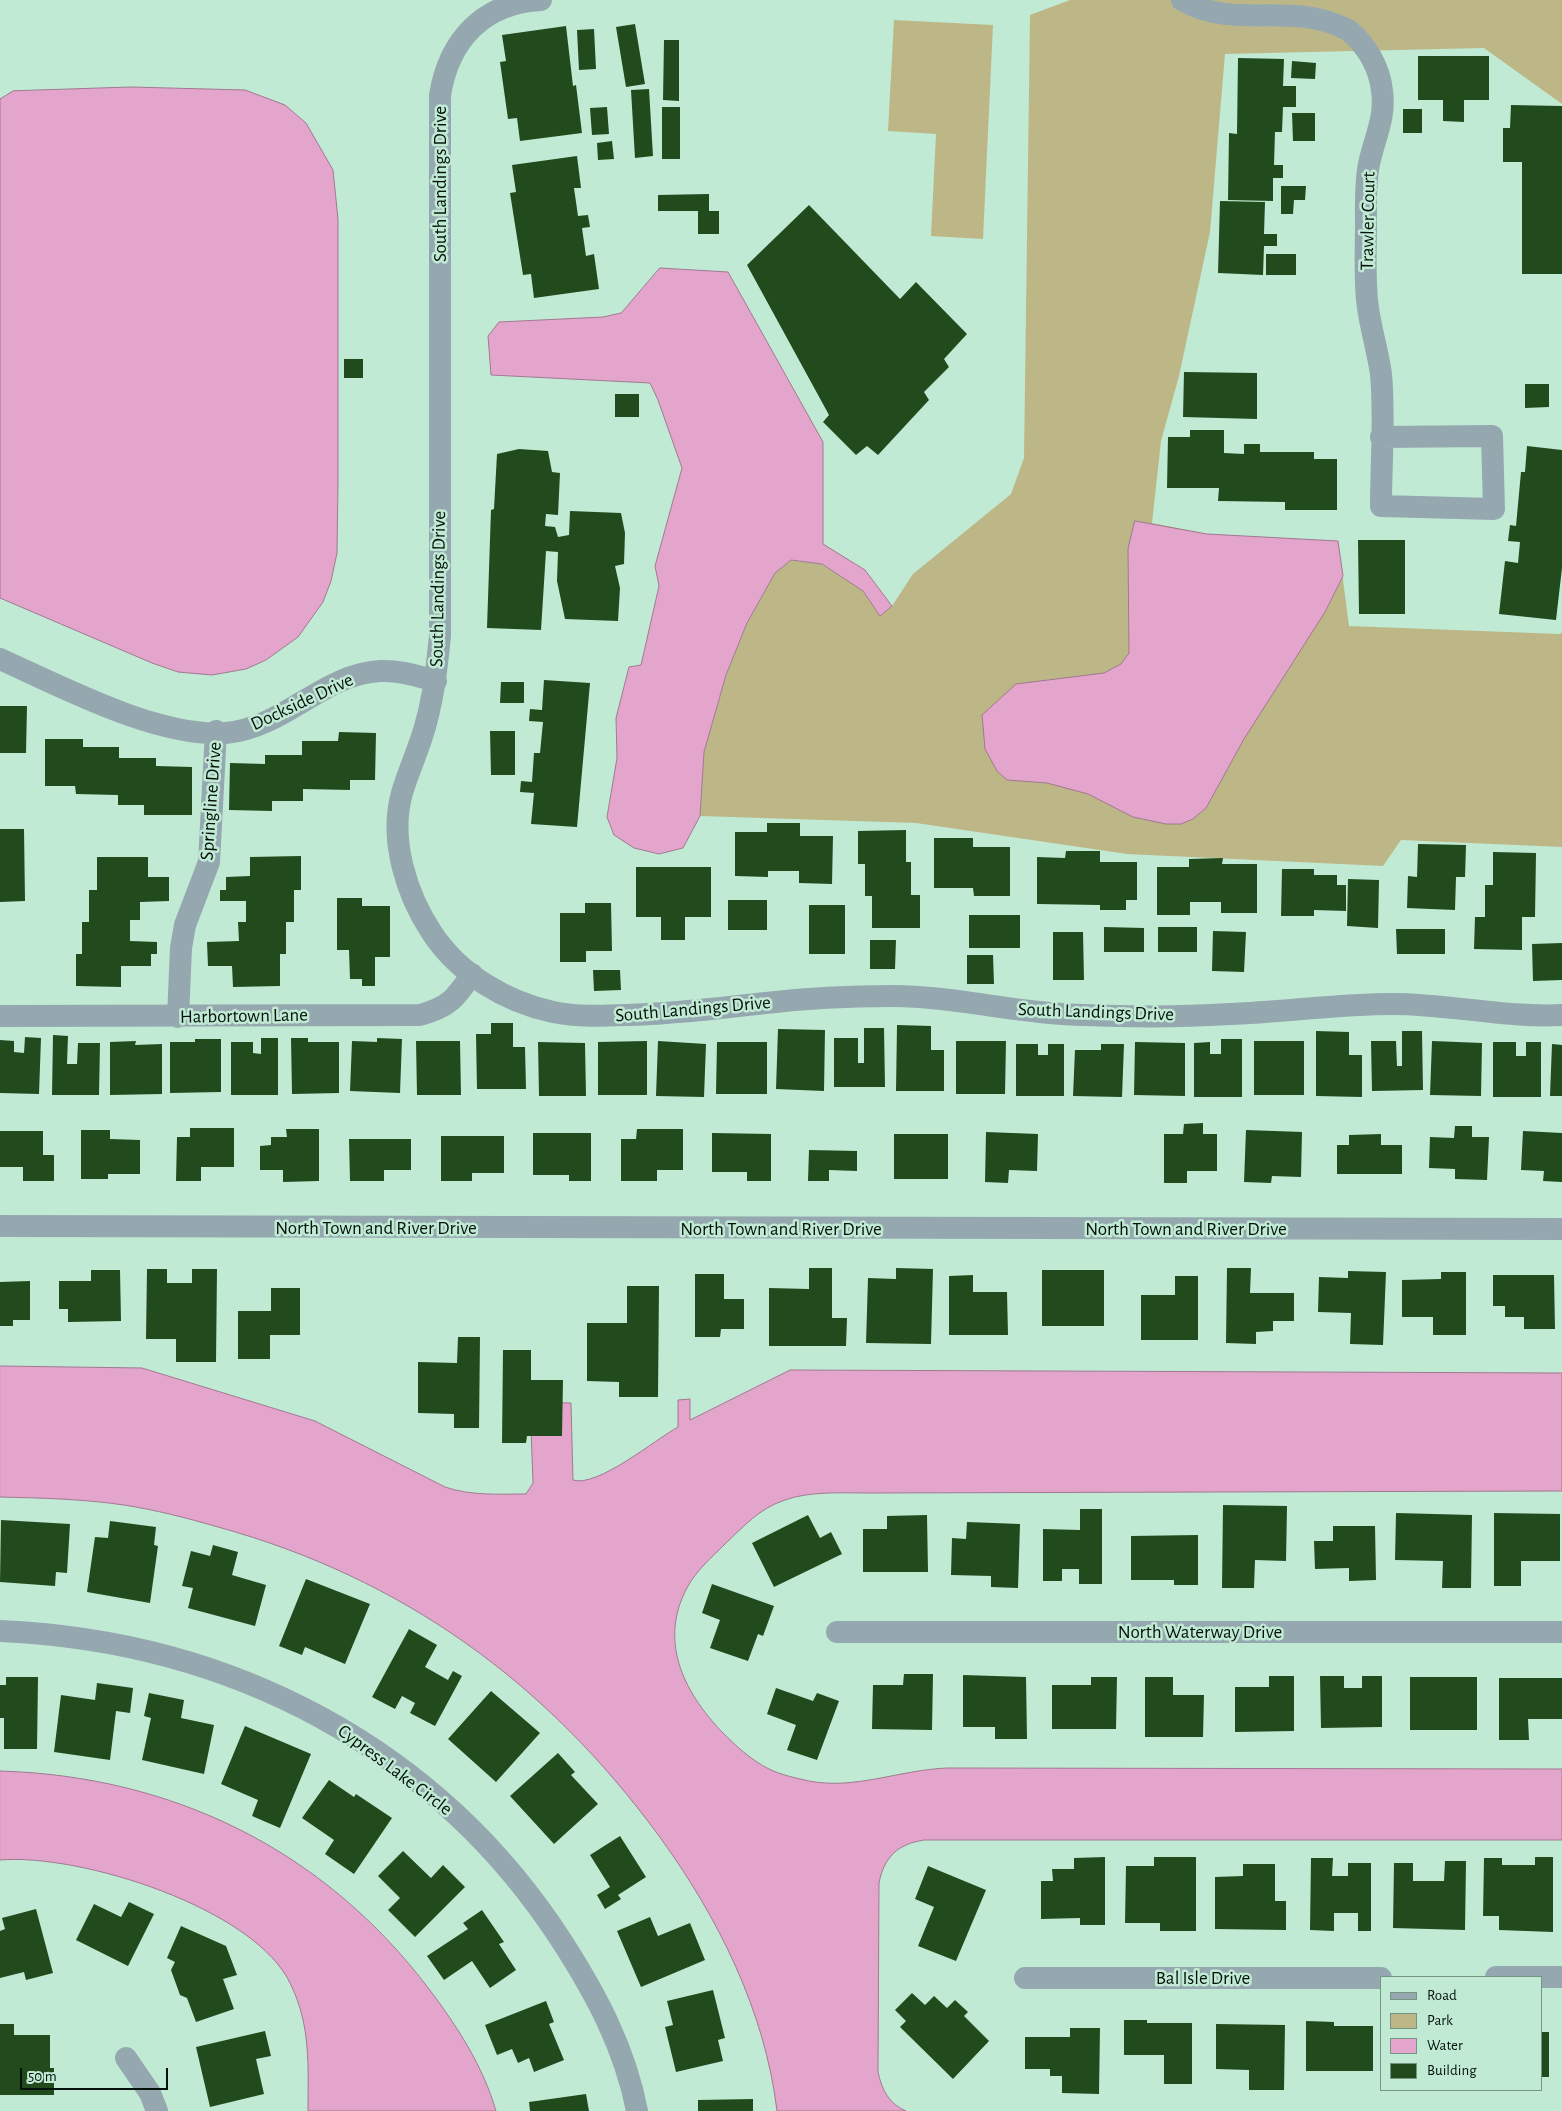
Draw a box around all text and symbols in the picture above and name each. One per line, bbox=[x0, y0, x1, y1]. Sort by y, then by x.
street label: South Landings Drive bbox=[429, 106, 451, 262]
street label: Trawler Court bbox=[1356, 171, 1380, 271]
street label: South Landings Drive bbox=[425, 511, 451, 667]
street label: Dockside Drive bbox=[247, 668, 357, 736]
street label: Springline Drive bbox=[195, 741, 227, 861]
street label: South Landings Drive bbox=[614, 991, 772, 1027]
street label: South Landings Drive bbox=[1018, 998, 1174, 1026]
street label: Harbortown Lane bbox=[180, 1003, 308, 1029]
street label: North Town and River Drive bbox=[275, 1217, 477, 1239]
street label: North Town and River Drive bbox=[680, 1218, 882, 1240]
street label: North Town and River Drive bbox=[1085, 1218, 1287, 1240]
street label: North Waterway Drive bbox=[1118, 1621, 1282, 1643]
street label: Cypress Lake Circle bbox=[333, 1719, 457, 1821]
street label: Bal Isle Drive bbox=[1156, 1967, 1250, 1989]
legend bbox=[1380, 1976, 1542, 2091]
text: Road bbox=[1427, 1988, 1457, 2003]
text: Park bbox=[1427, 2013, 1453, 2028]
text: Water bbox=[1427, 2038, 1463, 2053]
scale bar bbox=[22, 2058, 170, 2090]
text: Building bbox=[1427, 2063, 1477, 2078]
text: 50 m bbox=[28, 2069, 57, 2084]

